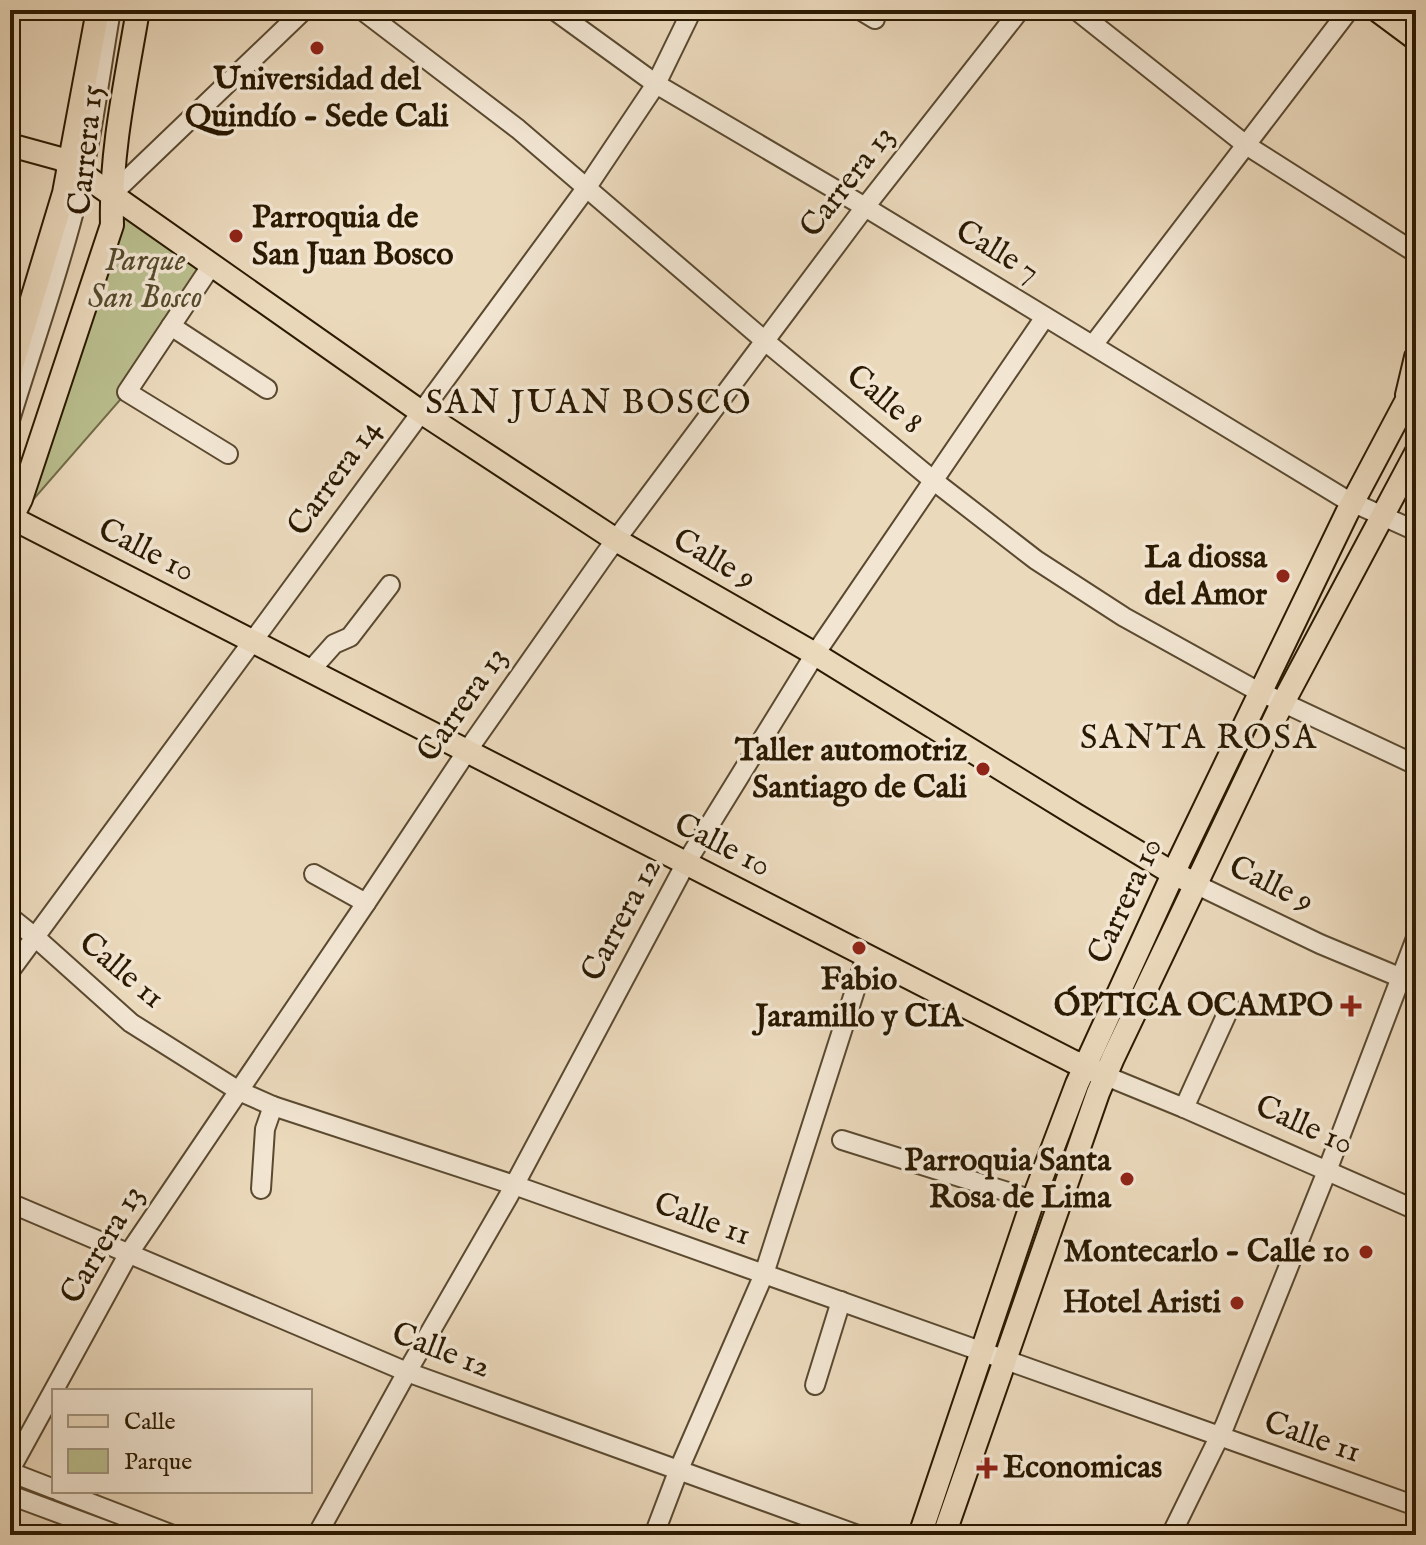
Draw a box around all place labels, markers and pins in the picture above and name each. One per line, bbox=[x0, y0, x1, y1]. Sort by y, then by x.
marker: Universidad del Quindío - Sede Cali bbox=[308, 39, 326, 57]
place label: Universidad del Quindío - Sede Cali bbox=[185, 60, 449, 138]
place label: Parroquia de San Juan Bosco bbox=[252, 198, 454, 276]
marker: Parroquia de San Juan Bosco bbox=[227, 227, 245, 245]
place label: La diossa del Amor bbox=[1144, 538, 1268, 616]
marker: La diossa del Amor bbox=[1274, 567, 1292, 585]
place label: Taller automotriz Santiago de Cali bbox=[734, 731, 967, 809]
marker: Taller automotriz Santiago de Cali bbox=[974, 760, 992, 778]
marker: Fabio Jaramillo y CIA bbox=[850, 939, 868, 957]
place label: Fabio Jaramillo y CIA bbox=[751, 960, 964, 1038]
place label: ÓPTICA OCAMPO bbox=[1054, 985, 1333, 1027]
marker: ÓPTICA OCAMPO bbox=[1340, 995, 1362, 1017]
place label: Parroquia Santa Rosa de Lima bbox=[904, 1141, 1112, 1219]
marker: Parroquia Santa Rosa de Lima bbox=[1118, 1170, 1136, 1188]
place label: Montecarlo - Calle 10 bbox=[1063, 1232, 1350, 1273]
marker: Montecarlo - Calle 10 bbox=[1357, 1243, 1375, 1261]
place label: Hotel Aristi bbox=[1063, 1283, 1221, 1324]
marker: Hotel Aristi bbox=[1228, 1294, 1246, 1312]
place label: Economicas bbox=[1003, 1448, 1162, 1489]
marker: Economicas bbox=[978, 1459, 996, 1477]

